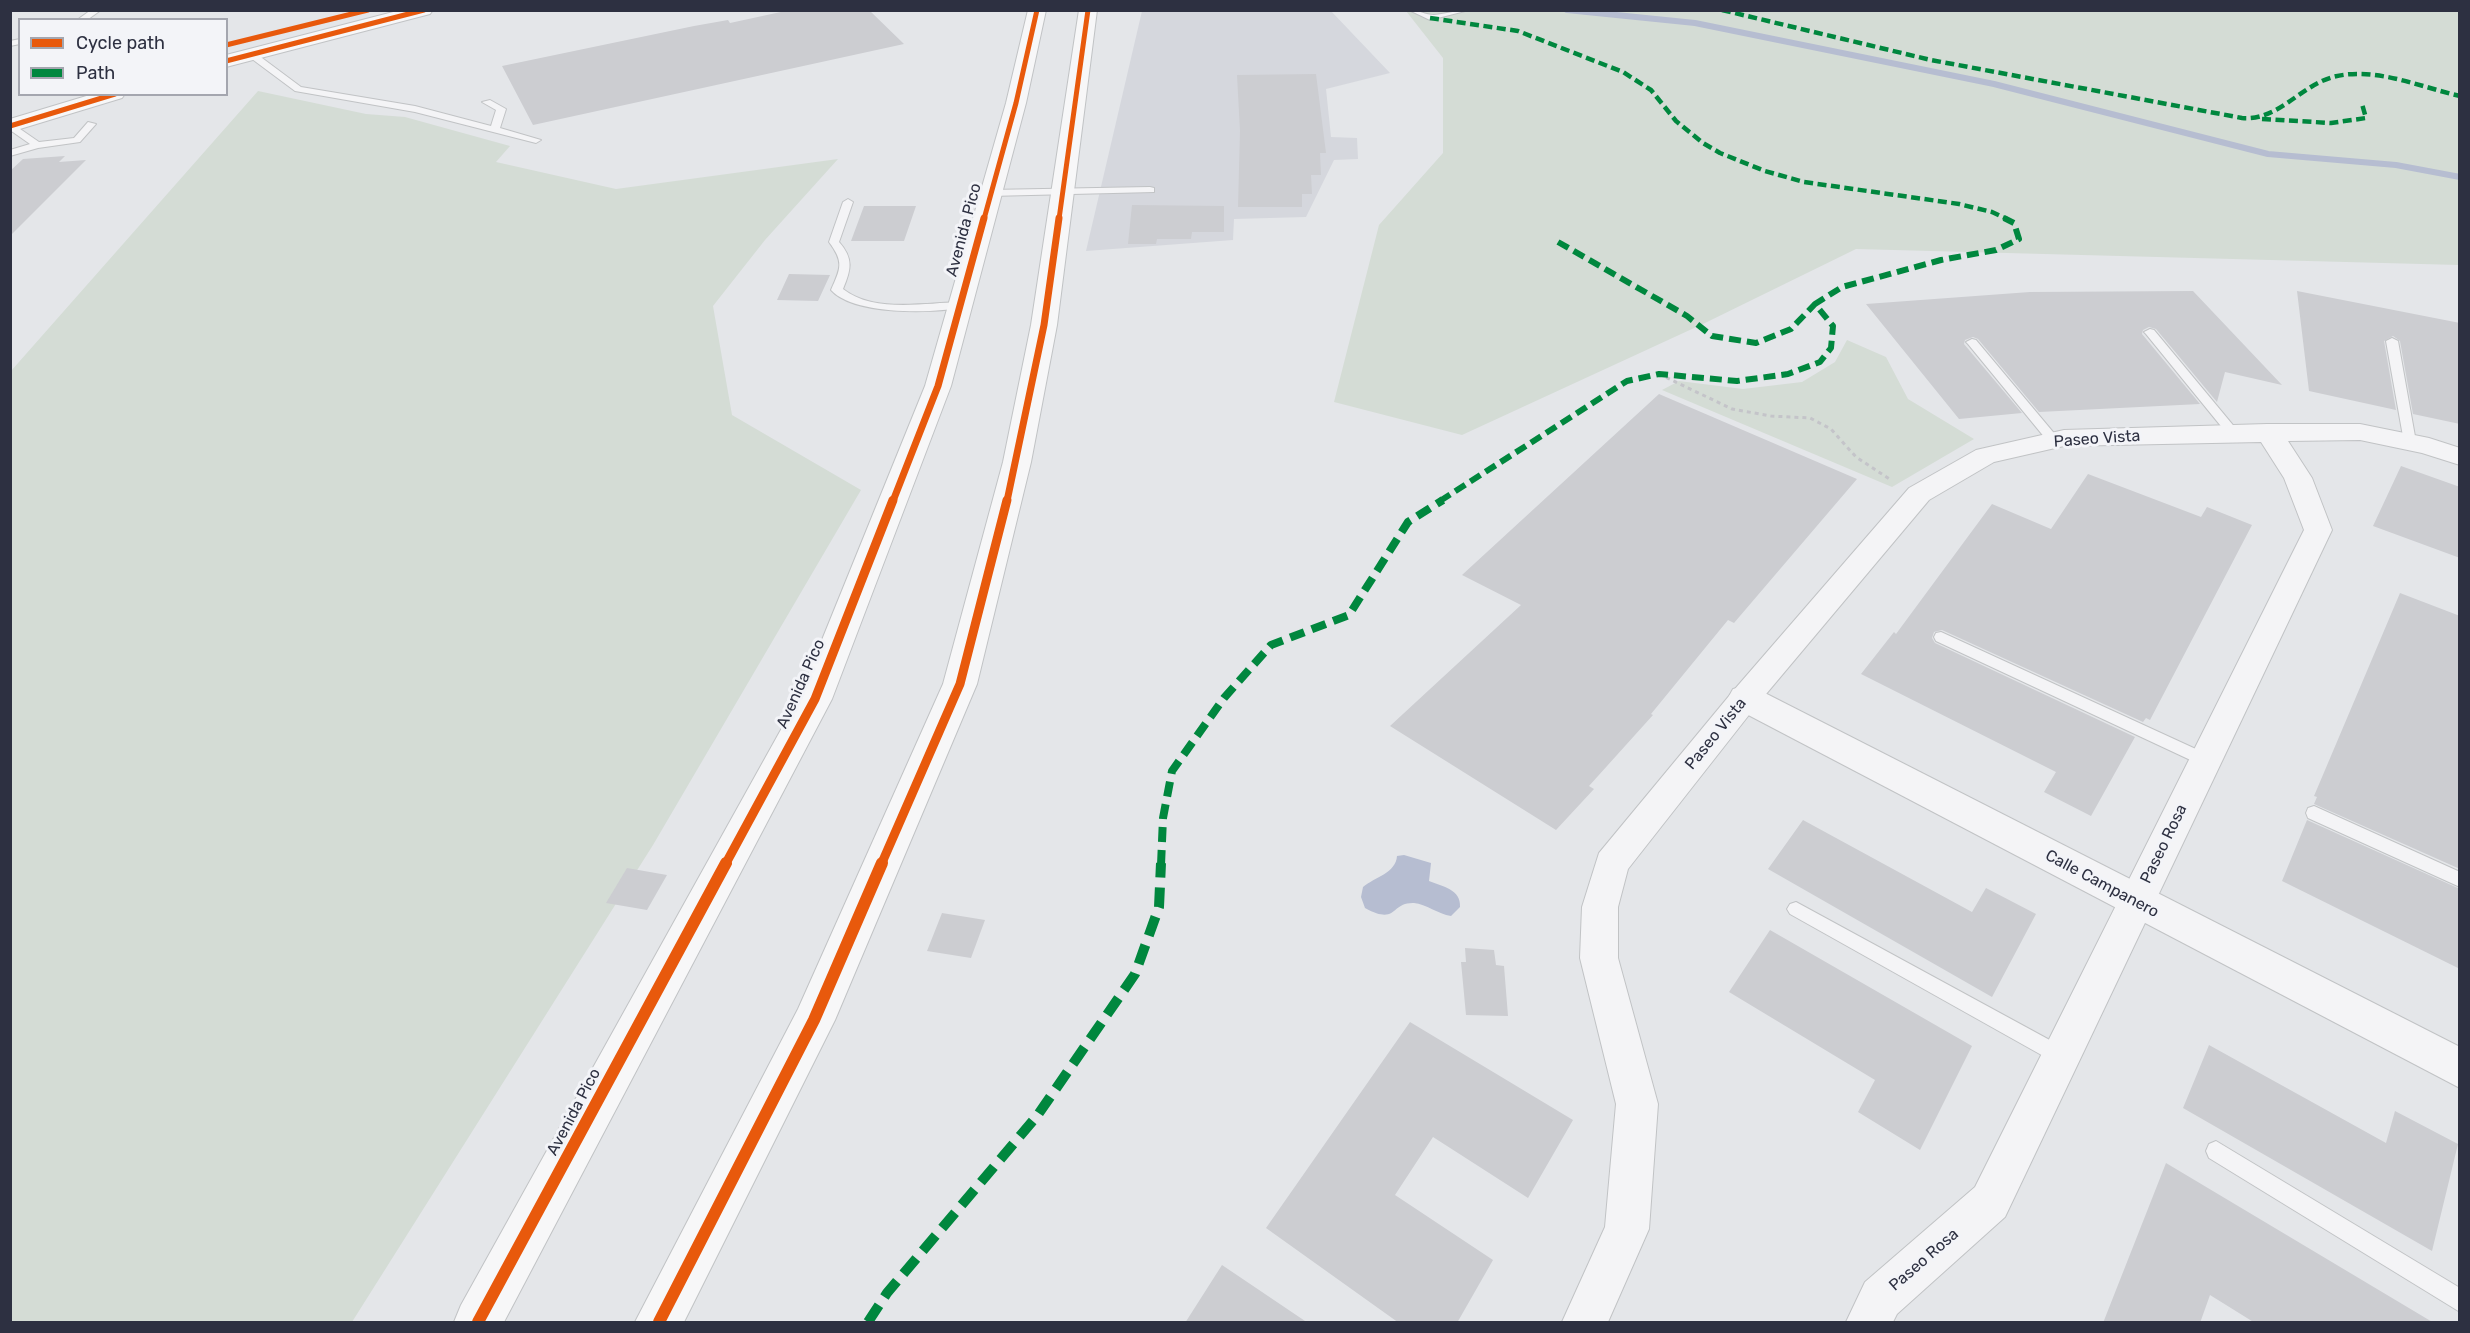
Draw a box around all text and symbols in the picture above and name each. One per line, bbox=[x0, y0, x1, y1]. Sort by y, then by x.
legend bbox=[18, 18, 228, 96]
text: Cycle path bbox=[76, 32, 165, 54]
text: Path bbox=[76, 62, 115, 84]
street label: Avenida Pico bbox=[942, 181, 986, 279]
street label: Paseo Vista bbox=[2053, 426, 2141, 452]
street label: Avenida Pico bbox=[773, 636, 829, 732]
street label: Paseo Vista bbox=[1681, 694, 1751, 774]
street label: Paseo Rosa bbox=[2137, 801, 2191, 887]
street label: Calle Campanero bbox=[2042, 846, 2162, 922]
street label: Avenida Pico bbox=[543, 1065, 605, 1159]
street label: Paseo Rosa bbox=[1885, 1225, 1963, 1295]

